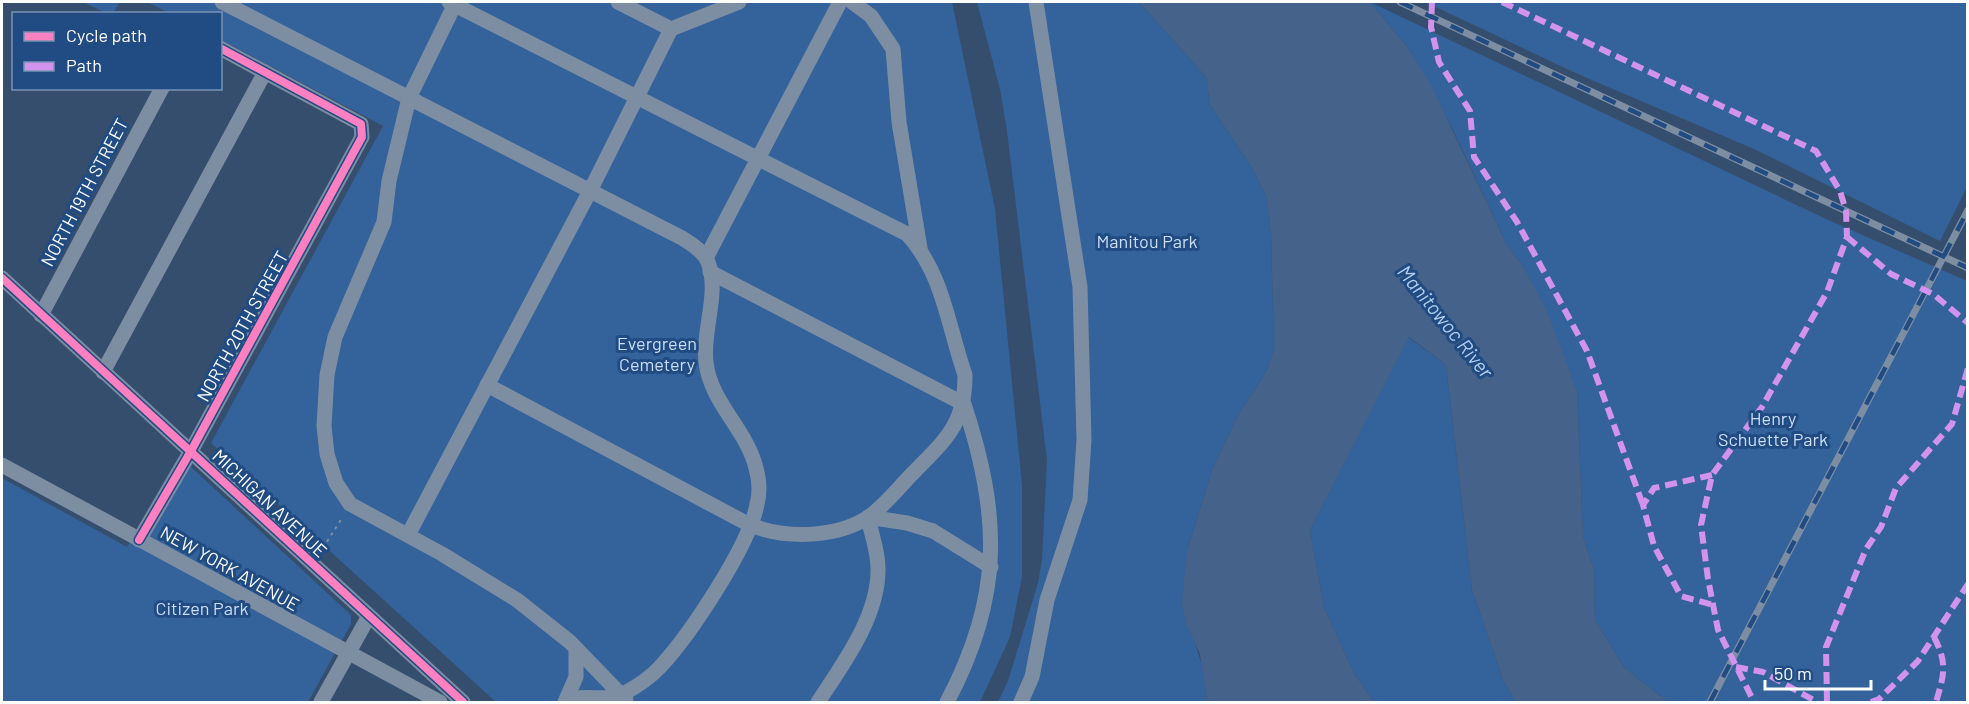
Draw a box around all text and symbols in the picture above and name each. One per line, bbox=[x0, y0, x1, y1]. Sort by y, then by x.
legend bbox=[12, 12, 222, 90]
text: Cycle path bbox=[66, 24, 147, 46]
text: Path bbox=[66, 54, 102, 76]
street label: NORTH 19TH STREET bbox=[36, 114, 132, 270]
park label: Manitou Park bbox=[1096, 230, 1198, 252]
street label: NORTH 20TH STREET bbox=[191, 247, 293, 405]
water label: Manitowoc River bbox=[1393, 260, 1499, 383]
park label: Evergreen Cemetery bbox=[617, 332, 697, 375]
park label: Henry Schuette Park bbox=[1718, 407, 1828, 450]
street label: MICHIGAN AVENUE bbox=[208, 444, 332, 562]
street label: NEW YORK AVENUE bbox=[157, 521, 303, 615]
park label: Citizen Park bbox=[156, 597, 248, 619]
scale bar bbox=[1765, 653, 1872, 691]
text: 50 m bbox=[1774, 662, 1812, 684]

